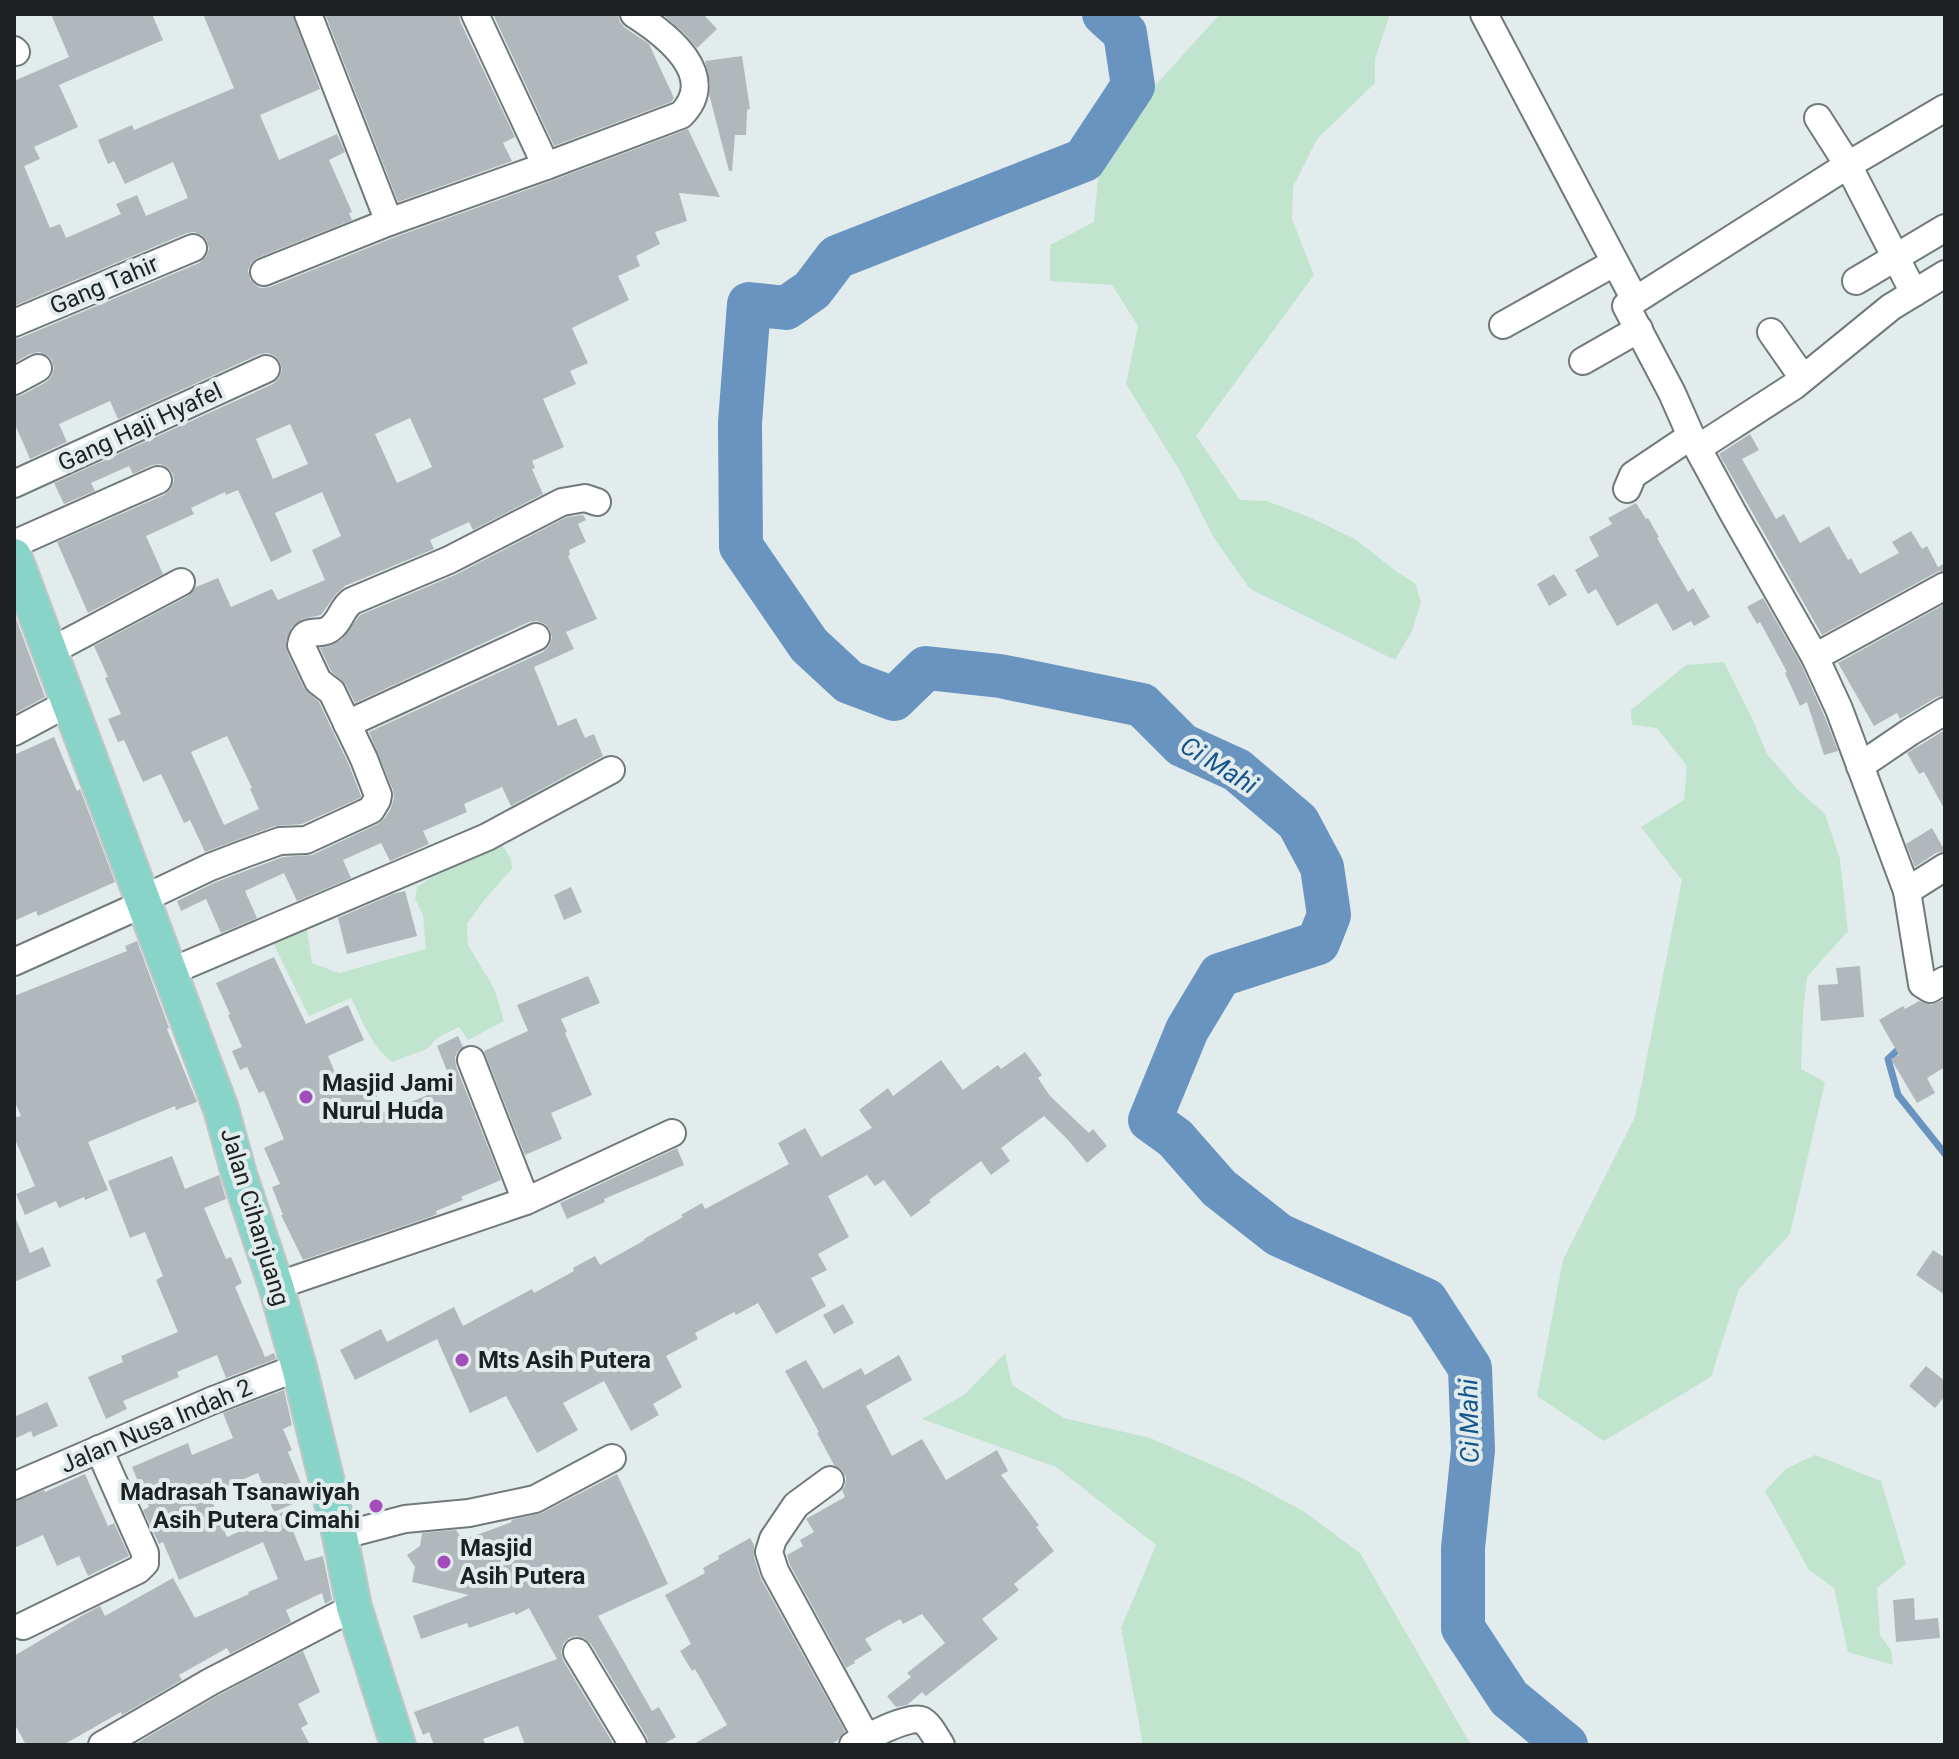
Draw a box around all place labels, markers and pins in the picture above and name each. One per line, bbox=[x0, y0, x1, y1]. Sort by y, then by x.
place label: Masjid Jami Nurul Huda bbox=[322, 1069, 454, 1125]
marker: Masjid Jami Nurul Huda bbox=[297, 1088, 315, 1106]
place label: Mts Asih Putera bbox=[478, 1346, 651, 1374]
marker: Mts Asih Putera bbox=[453, 1351, 471, 1369]
place label: Madrasah Tsanawiyah Asih Putera Cimahi bbox=[120, 1478, 360, 1534]
marker: Madrasah Tsanawiyah Asih Putera Cimahi bbox=[367, 1497, 385, 1515]
place label: Masjid Asih Putera bbox=[460, 1534, 586, 1590]
marker: Masjid Asih Putera bbox=[435, 1553, 453, 1571]

